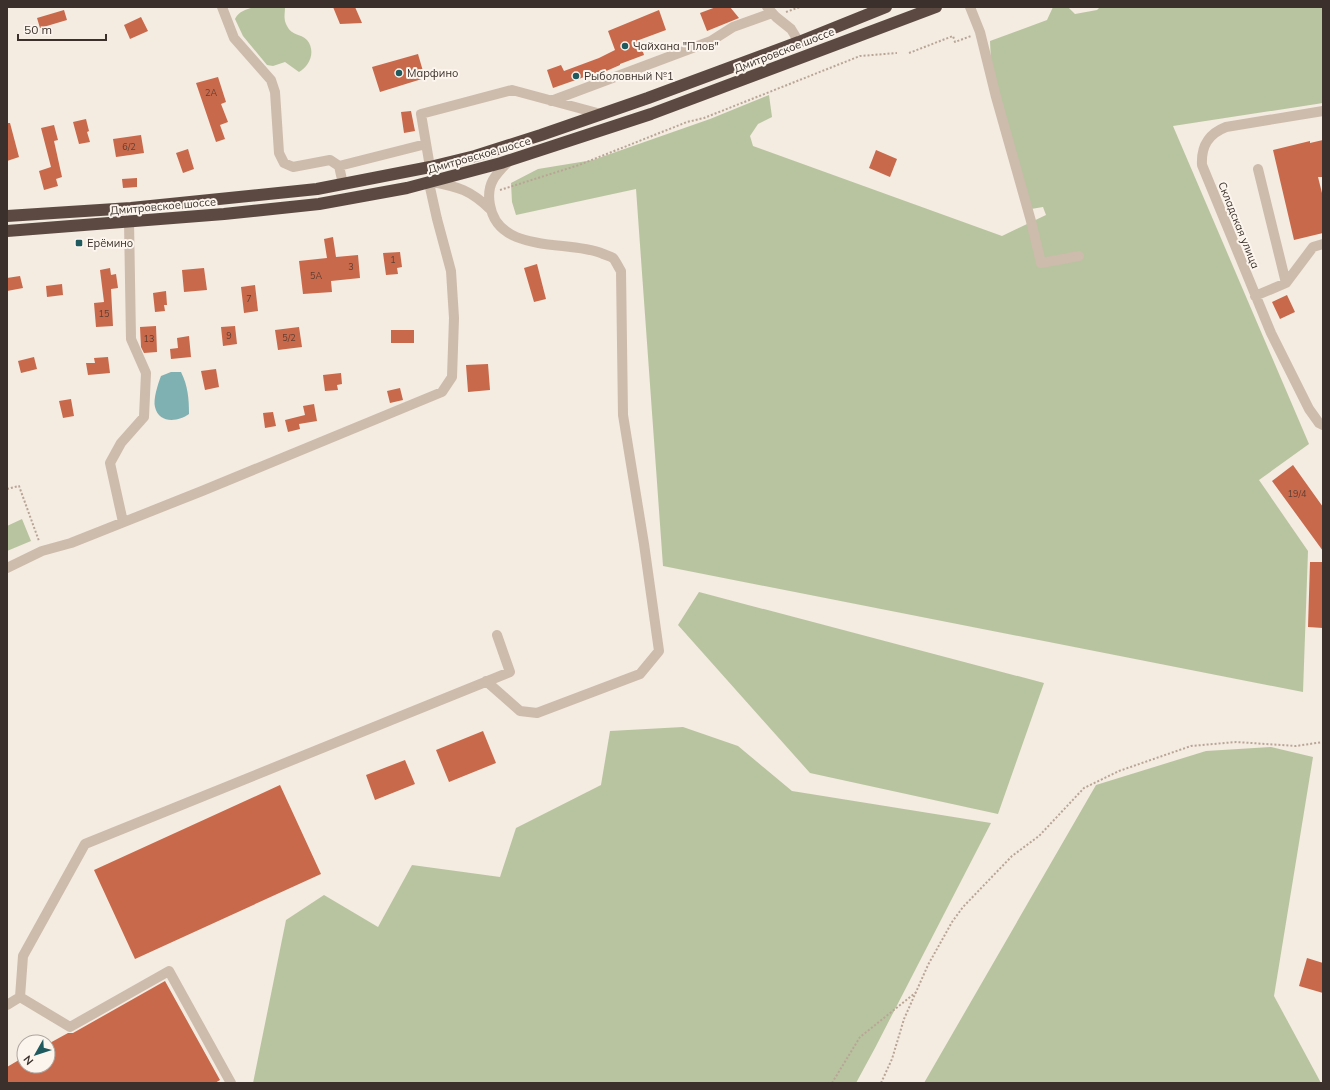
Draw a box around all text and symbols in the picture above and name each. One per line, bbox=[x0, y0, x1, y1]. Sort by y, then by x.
scale bar bbox=[18, 16, 106, 42]
text: 50 m bbox=[24, 22, 52, 37]
street label: Дмитровское шоссе bbox=[732, 24, 836, 76]
place label: Чайхана "Плов" bbox=[633, 39, 719, 53]
marker: Чайхана "Плов" bbox=[620, 41, 630, 51]
place label: Марфино bbox=[407, 66, 458, 80]
marker: Марфино bbox=[394, 68, 404, 78]
place label: Рыболовный №1 bbox=[584, 69, 674, 83]
marker: Рыболовный №1 bbox=[571, 71, 581, 81]
house number: 2А bbox=[205, 87, 217, 98]
street label: Дмитровское шоссе bbox=[426, 134, 532, 176]
house number: 6/2 bbox=[122, 141, 136, 152]
street label: Складская улица bbox=[1215, 180, 1263, 270]
street label: Дмитровское шоссе bbox=[109, 194, 217, 218]
place label: Ерёмино bbox=[87, 236, 133, 250]
marker: Ерёмино bbox=[74, 238, 84, 248]
house number: 1 bbox=[390, 254, 396, 265]
house number: 3 bbox=[348, 261, 354, 272]
house number: 5А bbox=[310, 270, 322, 281]
house number: 7 bbox=[246, 293, 252, 304]
house number: 15 bbox=[99, 308, 110, 319]
house number: 9 bbox=[226, 330, 232, 341]
house number: 5/2 bbox=[282, 332, 296, 343]
house number: 13 bbox=[144, 333, 154, 344]
house number: 19/4 bbox=[1288, 488, 1307, 499]
north arrow bbox=[16, 1034, 56, 1074]
text: N bbox=[20, 1053, 36, 1068]

